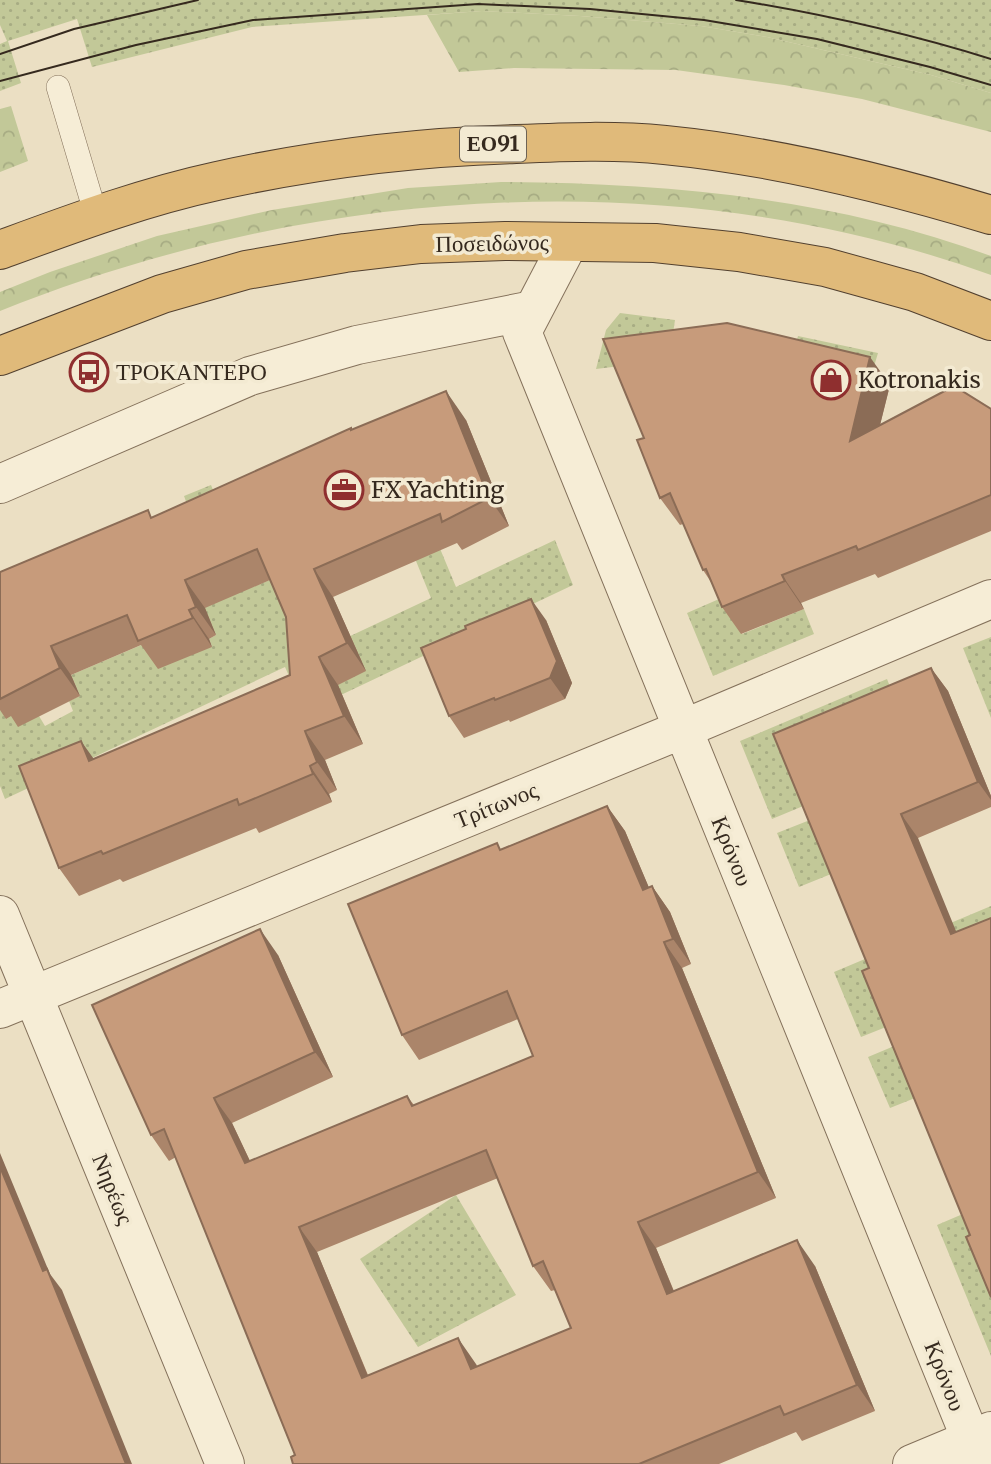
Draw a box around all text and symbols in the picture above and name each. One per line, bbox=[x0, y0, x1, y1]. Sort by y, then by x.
road number: ΕΟ91 bbox=[460, 127, 526, 162]
street label: Ποσειδώνος bbox=[435, 227, 549, 258]
bus stop icon: ΤΡΟΚΑΝΤΕΡΟ bbox=[68, 351, 110, 393]
place label: ΤΡΟΚΑΝΤΕΡΟ bbox=[116, 357, 267, 386]
shop icon: Kotronakis bbox=[810, 359, 852, 401]
place label: Kotronakis bbox=[858, 365, 981, 394]
office icon: FX Yachting bbox=[323, 469, 365, 511]
place label: FX Yachting bbox=[371, 475, 504, 504]
street label: Τρίτωνος bbox=[450, 775, 542, 834]
street label: Κρόνου bbox=[705, 812, 760, 890]
street label: Νηρέως bbox=[86, 1149, 141, 1229]
street label: Κρόνου bbox=[918, 1337, 973, 1415]

